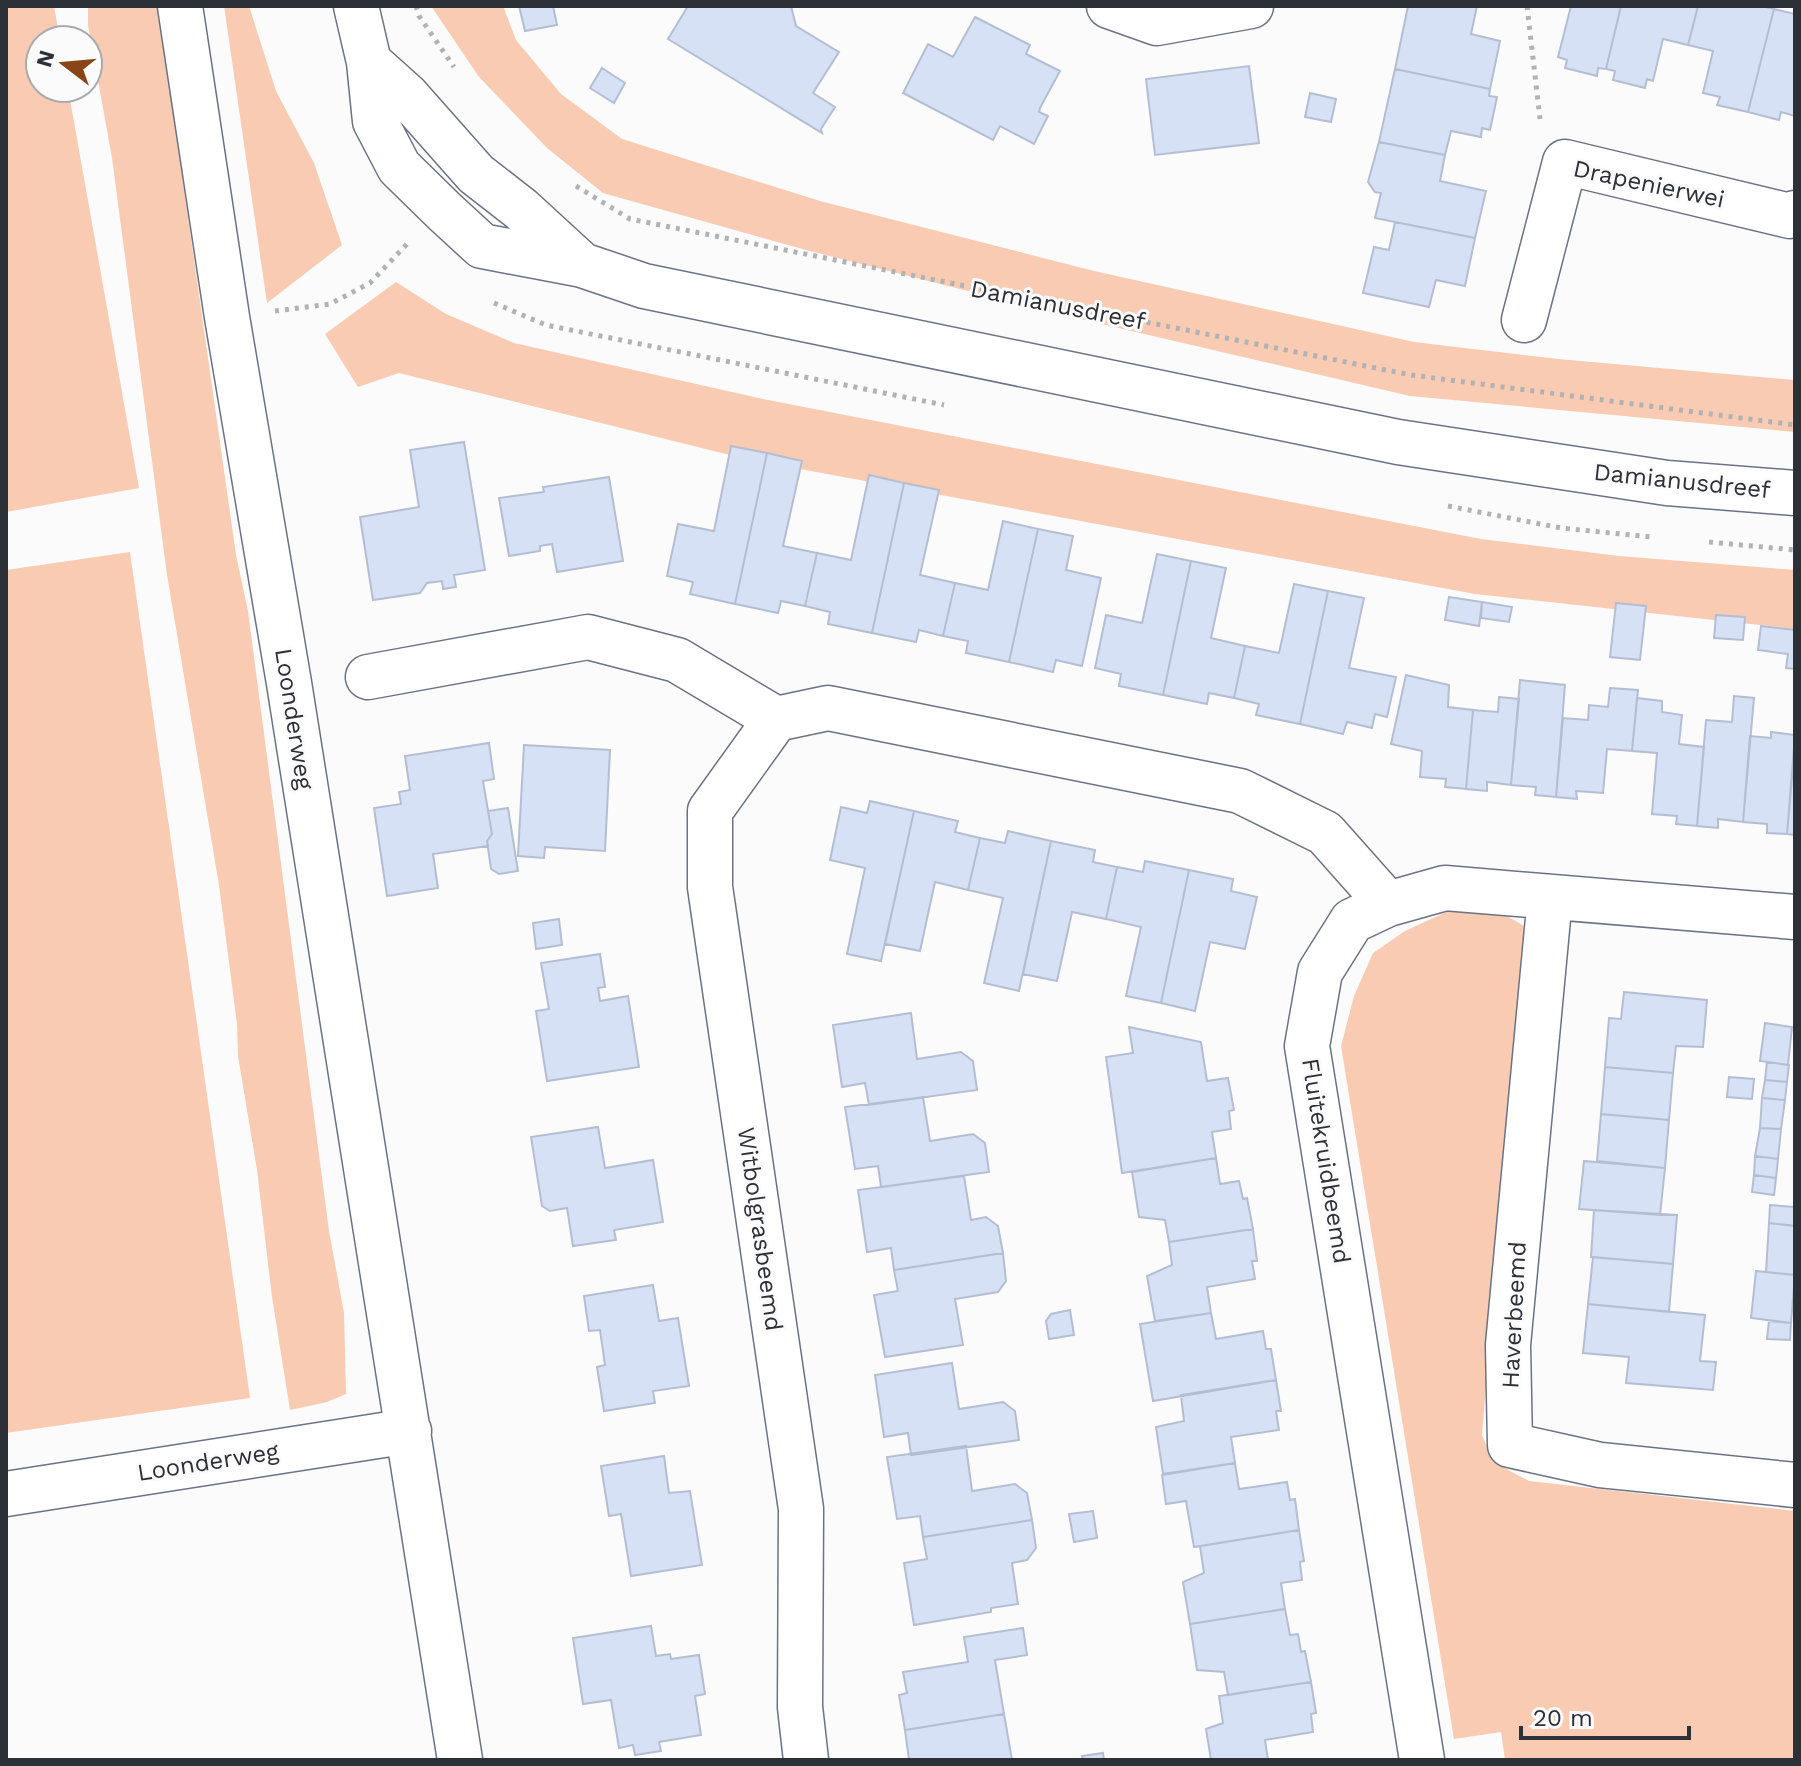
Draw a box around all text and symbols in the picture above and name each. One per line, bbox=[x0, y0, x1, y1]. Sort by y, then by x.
north arrow bbox=[24, 24, 104, 104]
text: N bbox=[31, 47, 60, 70]
street label: Drapenierwei bbox=[1571, 154, 1727, 214]
street label: Damianusdreef bbox=[968, 274, 1148, 336]
street label: Damianusdreef bbox=[1592, 458, 1772, 504]
street label: Loonderweg bbox=[269, 646, 319, 792]
street label: Fluitekruidbeemd bbox=[1296, 1056, 1356, 1266]
street label: Witbolgrasbeemd bbox=[732, 1125, 788, 1333]
street label: Haverbeemd bbox=[1496, 1241, 1532, 1389]
street label: Loonderweg bbox=[135, 1437, 281, 1487]
scale bar bbox=[1521, 1690, 1689, 1740]
text: 20 m bbox=[1533, 1704, 1593, 1732]

